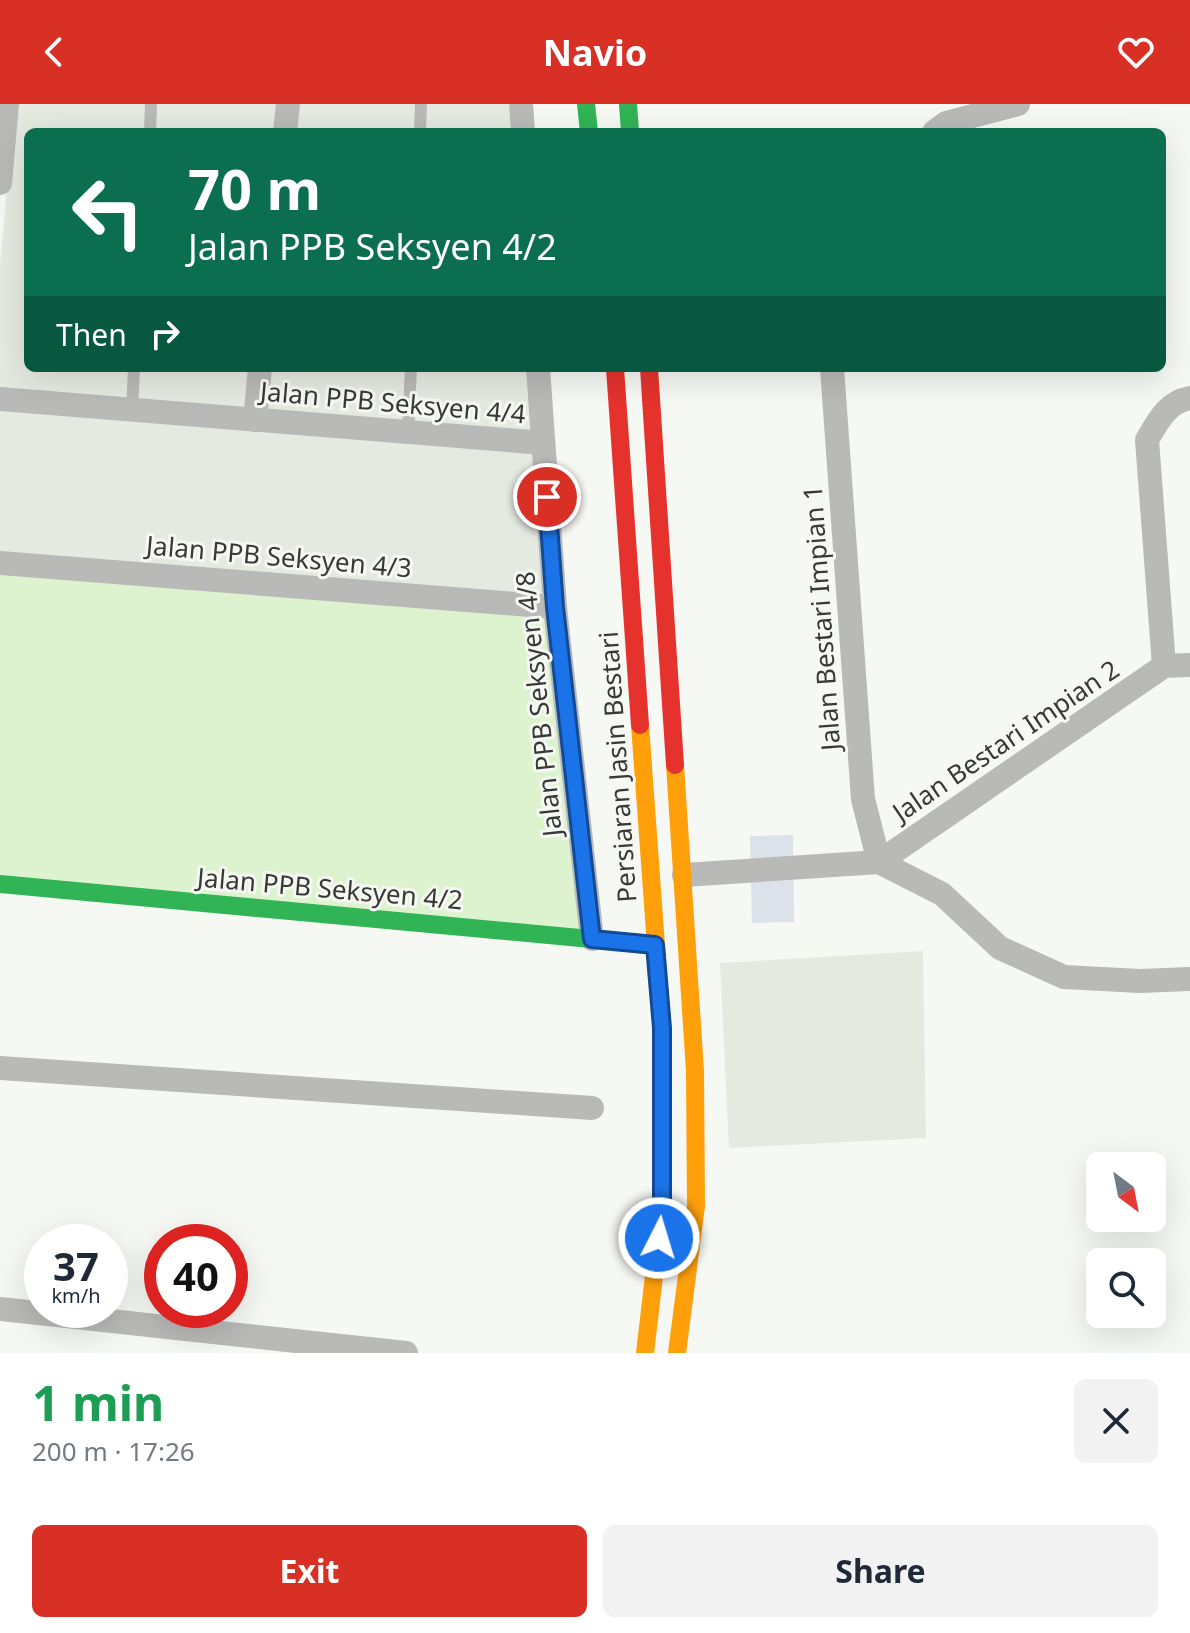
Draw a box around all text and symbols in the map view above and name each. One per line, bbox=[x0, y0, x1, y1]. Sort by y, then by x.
text: Navio bbox=[543, 28, 647, 77]
icon: back bbox=[32, 30, 76, 74]
icon: heart bbox=[1114, 30, 1158, 74]
text: 70 m bbox=[188, 150, 321, 226]
icon: left bbox=[56, 160, 160, 264]
text: Jalan PPB Seksyen 4/2 bbox=[188, 222, 557, 271]
icon: right bbox=[143, 312, 187, 356]
text: Then bbox=[56, 314, 127, 355]
street label: Jalan PPB Seksyen 4/4 bbox=[256, 372, 527, 432]
pin bbox=[513, 463, 581, 531]
icon: arrive bbox=[525, 475, 569, 519]
street label: Jalan Bestari Impian 1 bbox=[794, 484, 848, 755]
street label: Jalan PPB Seksyen 4/3 bbox=[142, 526, 413, 586]
street label: Jalan PPB Seksyen 4/8 bbox=[506, 570, 570, 841]
street label: Persiaran Jasin Bestari bbox=[590, 630, 644, 904]
street label: Jalan Bestari Impian 2 bbox=[883, 651, 1126, 831]
street label: Jalan PPB Seksyen 4/2 bbox=[193, 858, 464, 918]
north arrow bbox=[1086, 1152, 1166, 1232]
map controls bbox=[1086, 1152, 1166, 1328]
position arrow bbox=[617, 1196, 701, 1280]
speed limit sign: 40 bbox=[144, 1224, 248, 1328]
text: 37 bbox=[53, 1238, 99, 1293]
button: search bbox=[1086, 1248, 1166, 1328]
text: km/h bbox=[51, 1282, 101, 1309]
text: 1 min bbox=[32, 1370, 164, 1435]
button: close bbox=[1074, 1379, 1158, 1463]
text: 200 m · 17:26 bbox=[32, 1433, 195, 1469]
button: Exit bbox=[32, 1525, 587, 1617]
button: Share bbox=[603, 1525, 1158, 1617]

